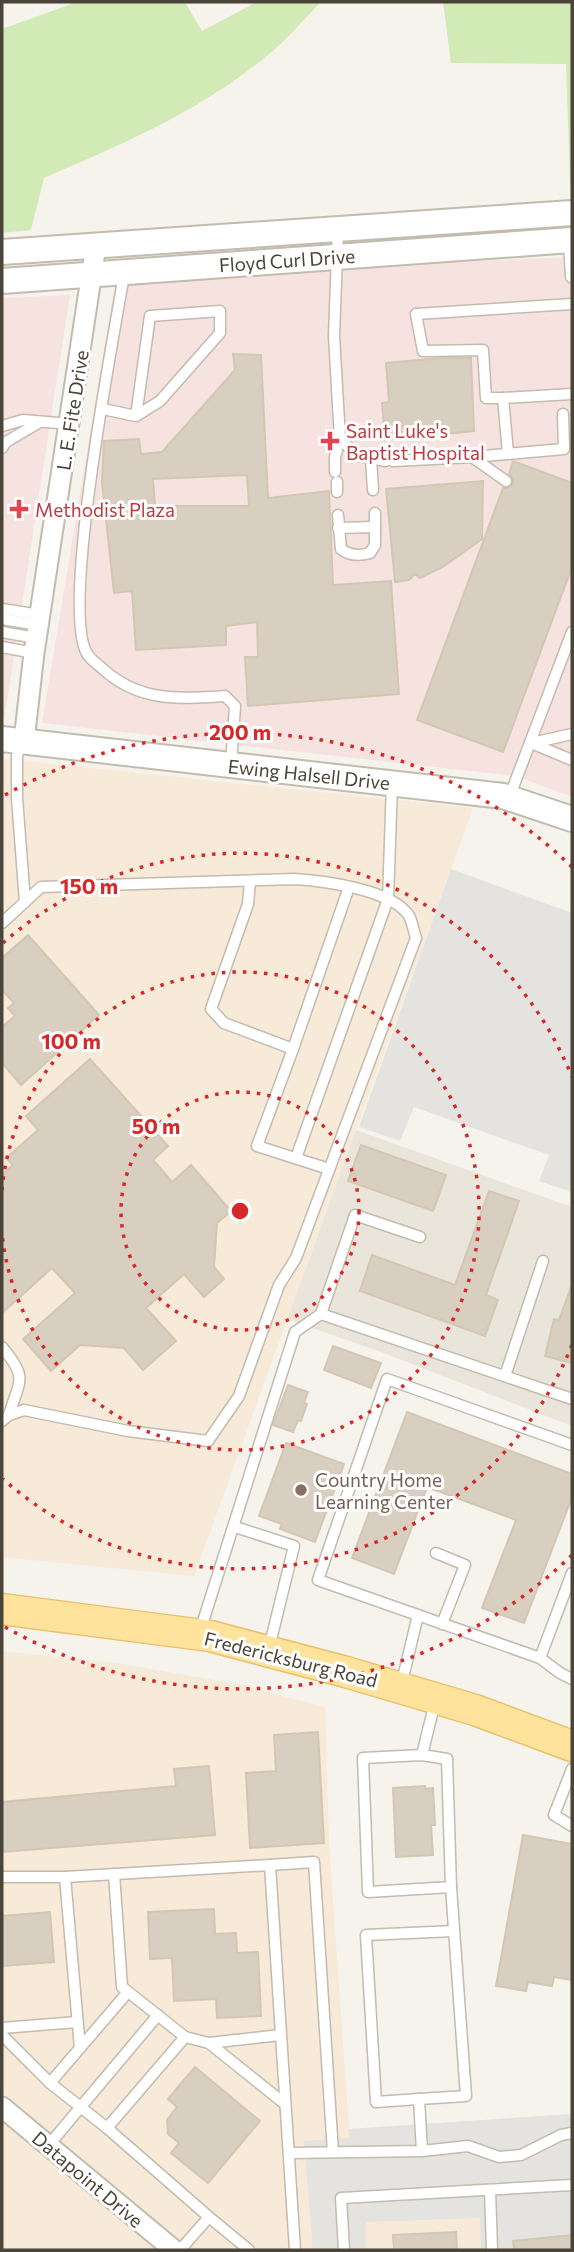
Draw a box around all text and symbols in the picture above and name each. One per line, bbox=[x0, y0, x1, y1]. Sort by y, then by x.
street label: Floyd Curl Drive bbox=[218, 244, 356, 276]
street label: L. E. Fite Drive bbox=[51, 348, 93, 472]
place label: Saint Luke's Baptist Hospital bbox=[346, 419, 485, 464]
marker: Saint Luke's Baptist Hospital bbox=[320, 431, 340, 451]
place label: Methodist Plaza bbox=[35, 498, 175, 521]
marker: Methodist Plaza bbox=[9, 499, 29, 519]
text: 200 m bbox=[209, 719, 271, 744]
street label: Ewing Halsell Drive bbox=[227, 754, 391, 794]
text: 150 m bbox=[60, 873, 118, 898]
text: 100 m bbox=[41, 1028, 101, 1053]
text: 50 m bbox=[132, 1113, 180, 1138]
centre of rings bbox=[228, 1199, 252, 1223]
place label: Country Home Learning Center bbox=[315, 1468, 454, 1513]
marker: Country Home Learning Center bbox=[293, 1482, 309, 1498]
street label: Fredericksburg Road bbox=[202, 1626, 380, 1692]
street label: Datapoint Drive bbox=[28, 2126, 148, 2232]

